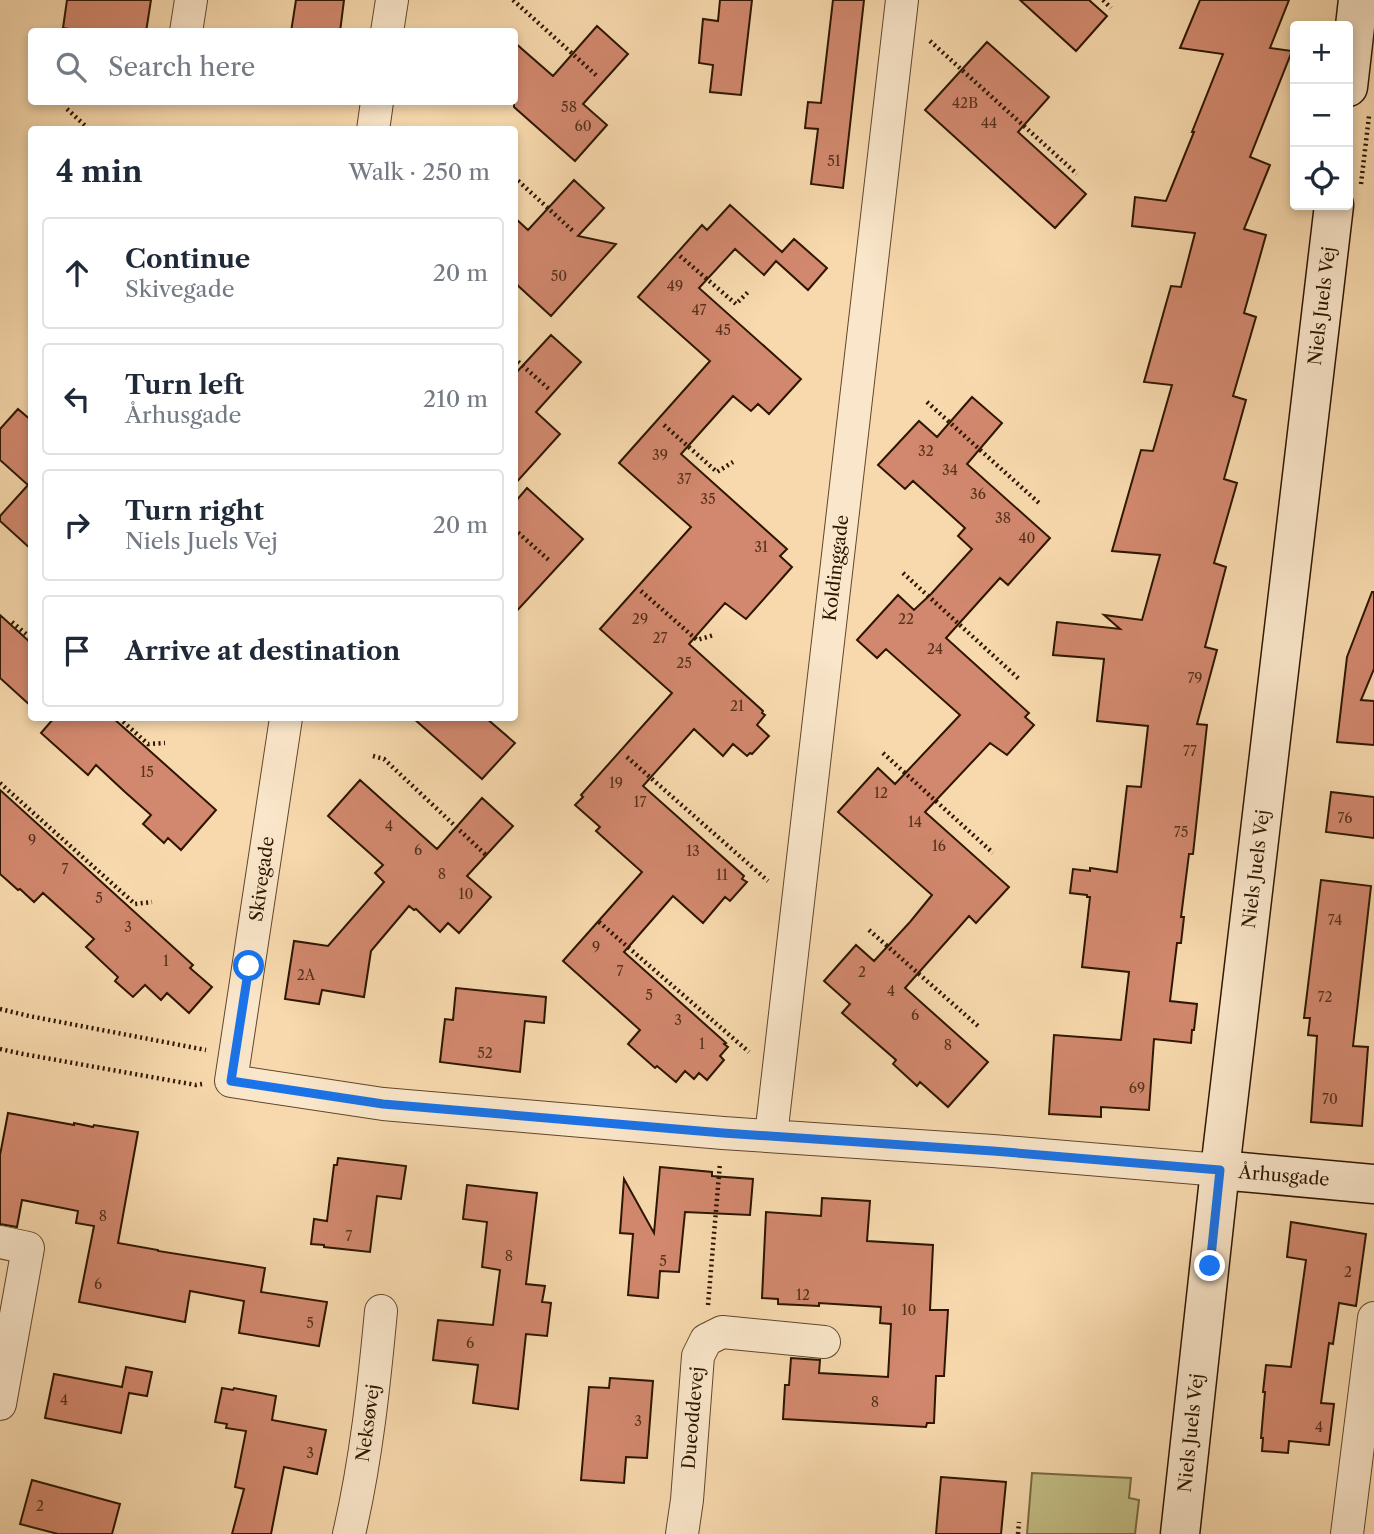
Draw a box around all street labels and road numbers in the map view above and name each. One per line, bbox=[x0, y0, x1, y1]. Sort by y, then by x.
street label: Niels Juels Vej bbox=[1304, 245, 1340, 367]
street label: Koldinggade bbox=[819, 514, 853, 622]
street label: Niels Juels Vej bbox=[1238, 808, 1274, 930]
street label: Skivegade bbox=[245, 835, 279, 923]
street label: Århusgade bbox=[1237, 1160, 1330, 1191]
street label: Dueoddevej bbox=[678, 1366, 708, 1470]
street label: Niels Juels Vej bbox=[1174, 1372, 1208, 1494]
street label: Neksøvej bbox=[352, 1383, 384, 1463]

